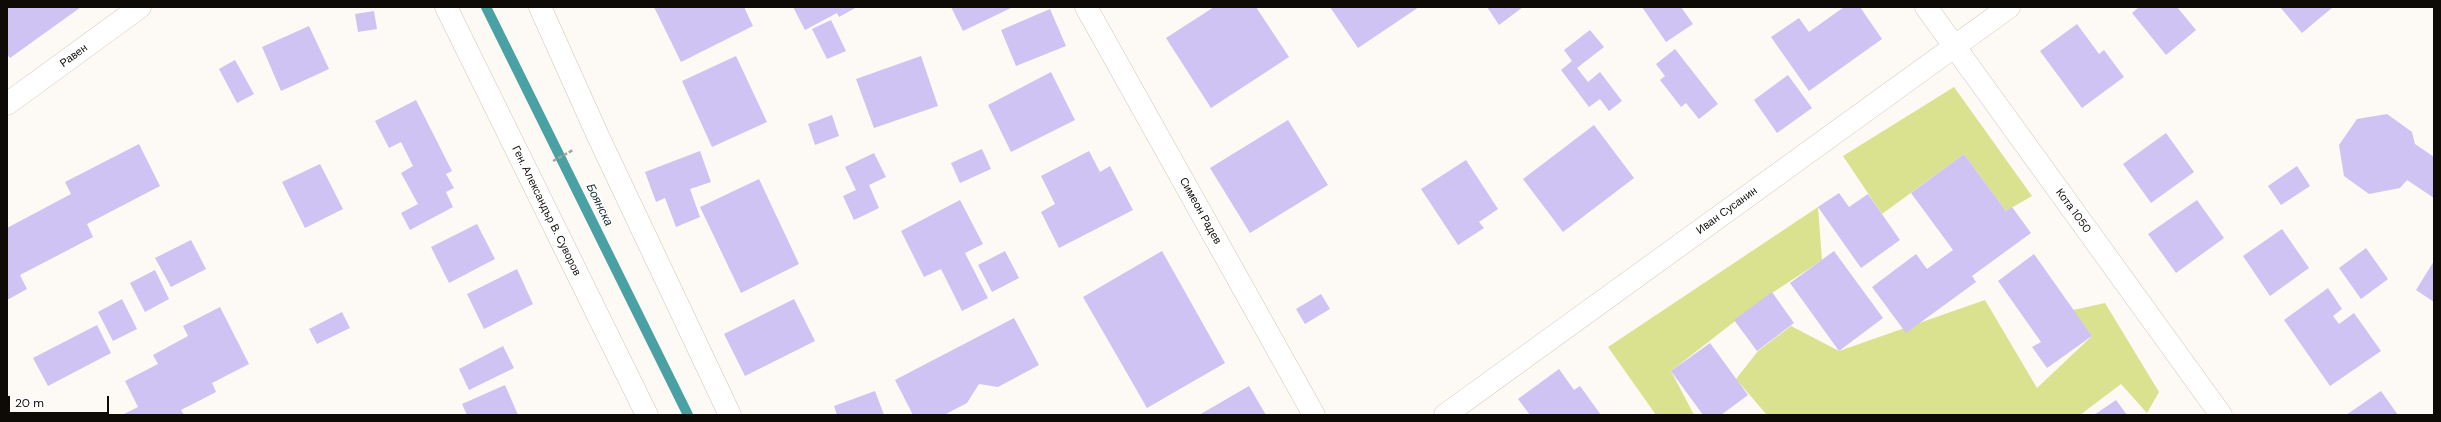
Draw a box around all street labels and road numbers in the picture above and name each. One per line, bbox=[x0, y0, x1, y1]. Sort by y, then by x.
street label: Равен bbox=[58, 42, 90, 70]
street label: Ген. Александър В. Суворов bbox=[509, 144, 583, 278]
street label: Симеон Радев bbox=[1176, 175, 1224, 247]
street label: Иван Сусанин bbox=[1694, 185, 1760, 237]
street label: Кота 1050 bbox=[2053, 186, 2093, 236]

